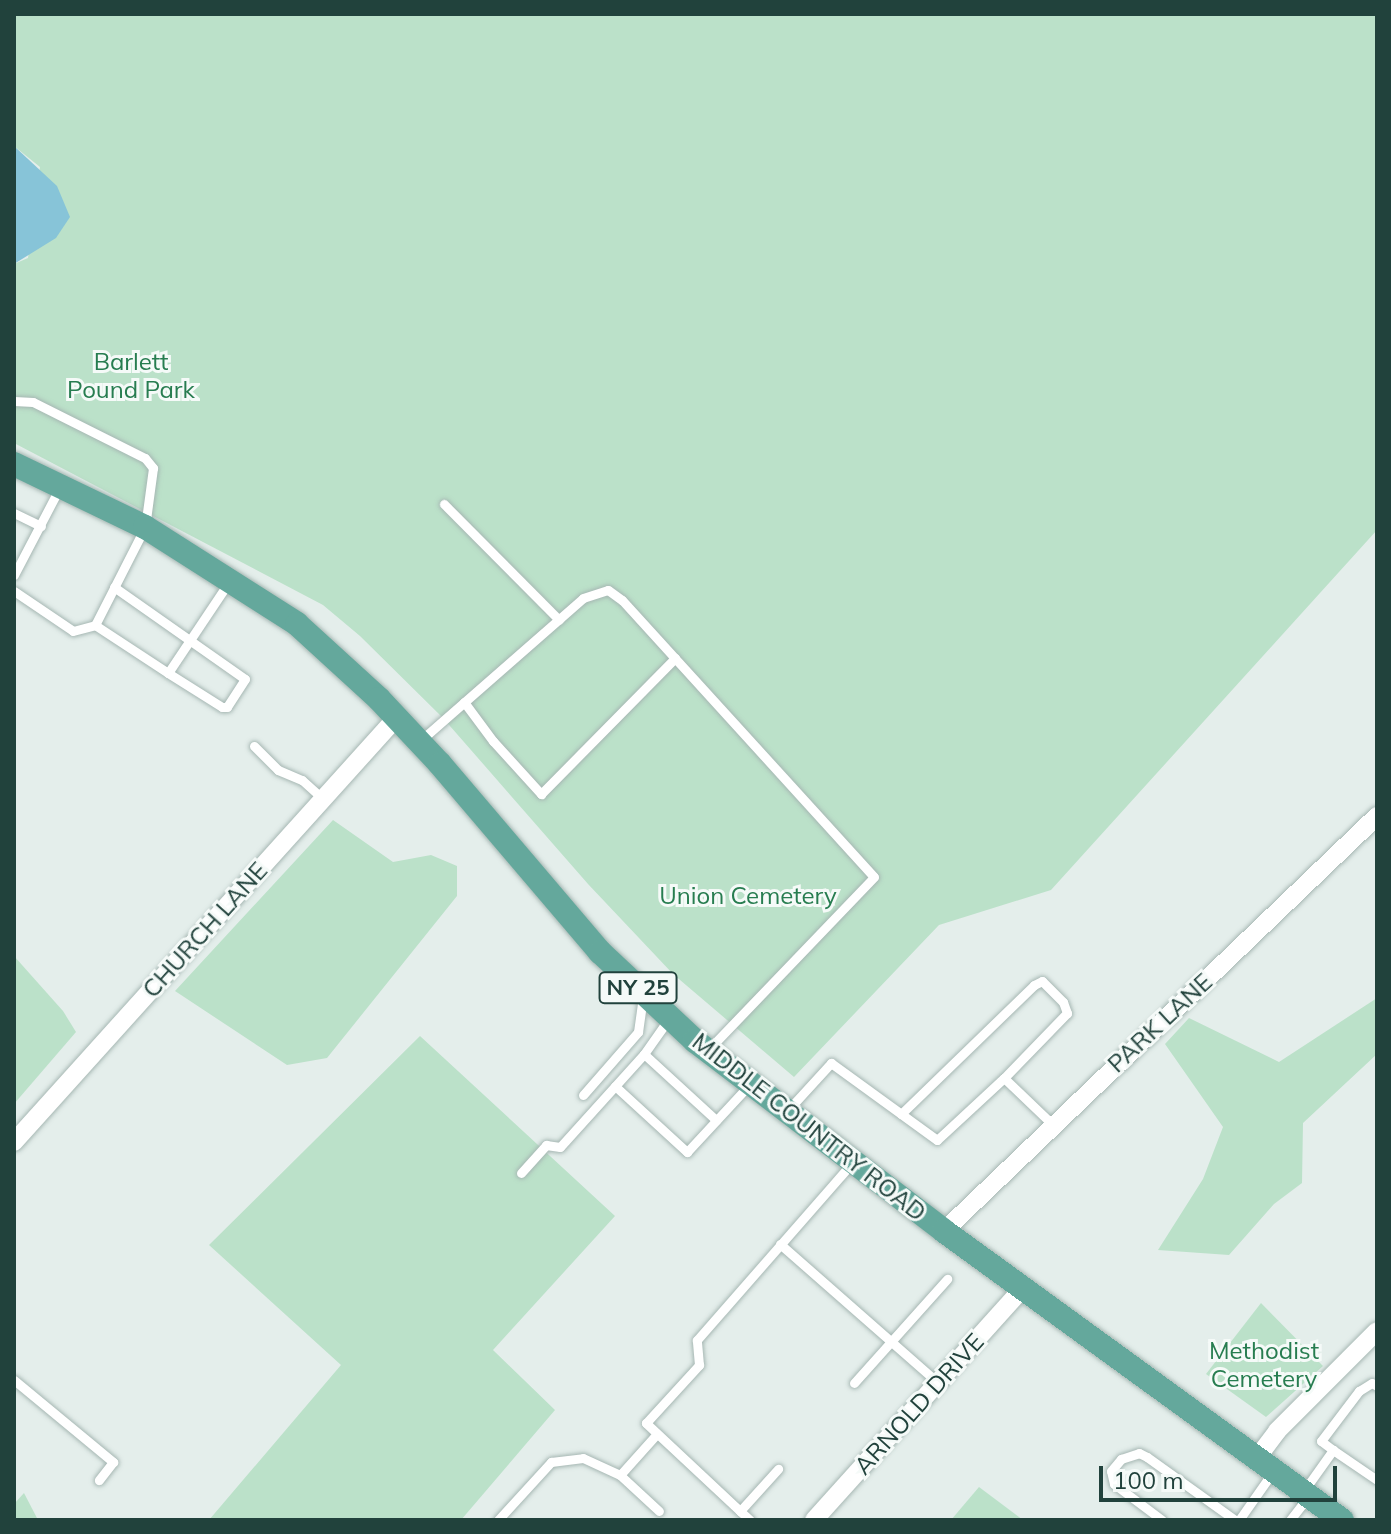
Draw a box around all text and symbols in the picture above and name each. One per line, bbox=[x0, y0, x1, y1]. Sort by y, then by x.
park label: Barlett Pound Park bbox=[67, 348, 195, 404]
street label: CHURCH LANE bbox=[137, 856, 273, 1004]
park label: Union Cemetery bbox=[659, 882, 837, 910]
street label: PARK LANE bbox=[1102, 967, 1218, 1079]
road number: NY 25 bbox=[598, 970, 678, 1006]
street label: MIDDLE COUNTRY ROAD bbox=[687, 1027, 931, 1227]
street label: ARNOLD DRIVE bbox=[848, 1328, 990, 1480]
park label: Methodist Cemetery bbox=[1209, 1337, 1319, 1393]
scale bar bbox=[1103, 1450, 1341, 1500]
text: 100 m bbox=[1113, 1465, 1184, 1495]

